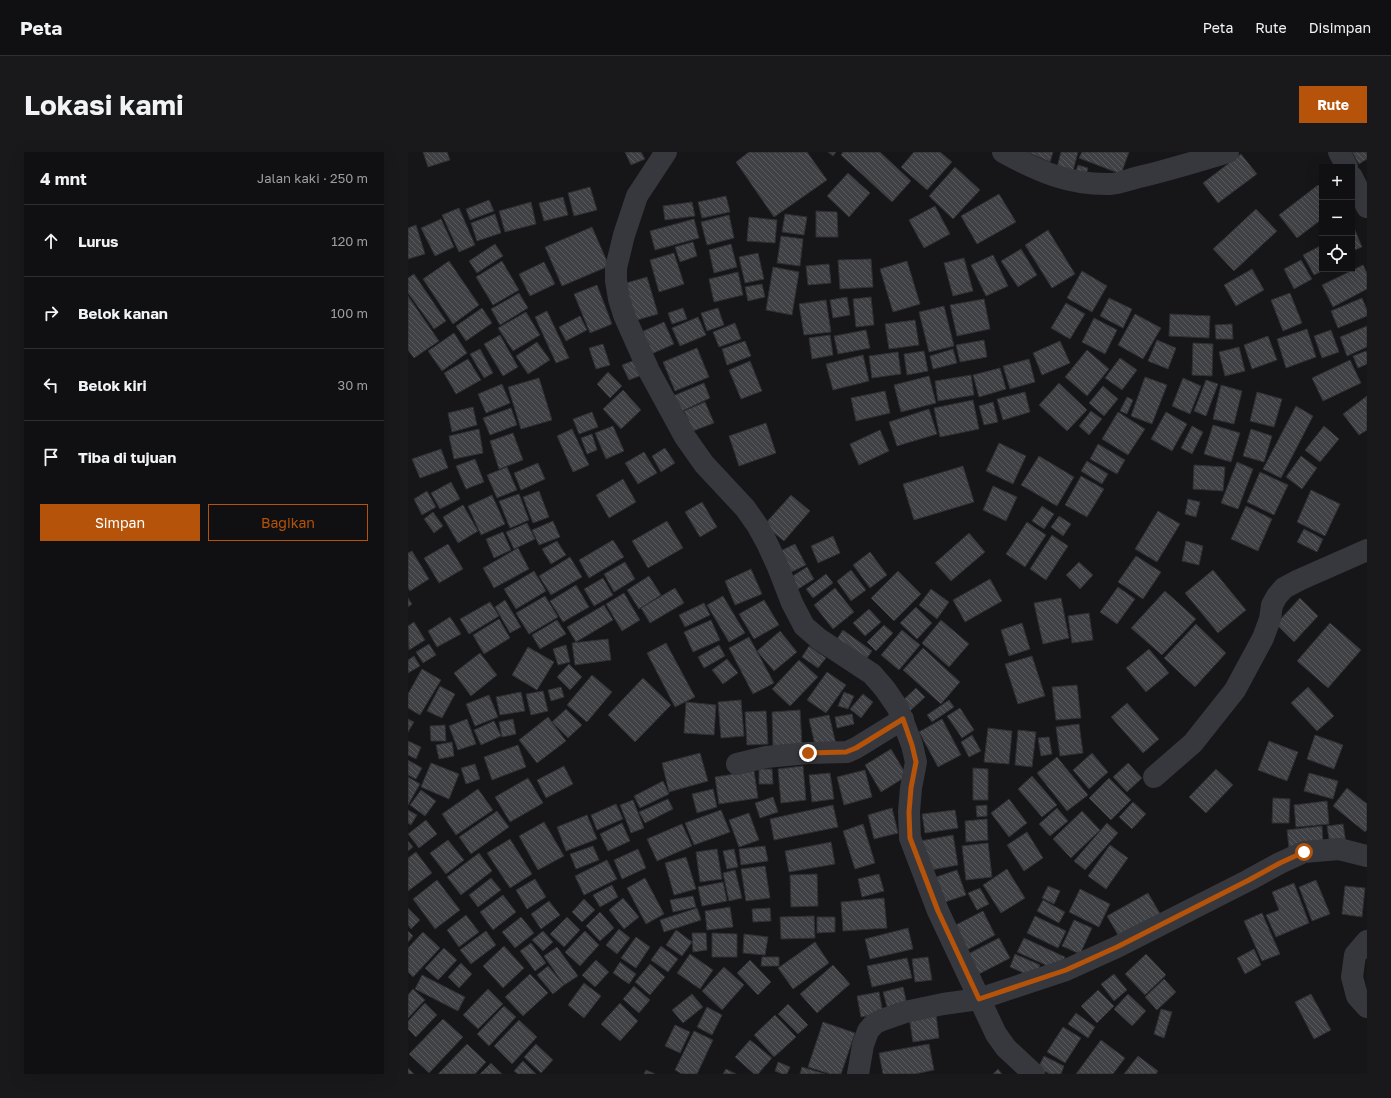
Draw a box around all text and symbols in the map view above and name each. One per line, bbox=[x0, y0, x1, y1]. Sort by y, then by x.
text: Peta bbox=[20, 16, 62, 39]
text: Peta bbox=[1203, 19, 1233, 36]
text: Rute bbox=[1255, 19, 1287, 36]
text: Disimpan bbox=[1309, 19, 1371, 36]
button: Rute bbox=[1299, 86, 1367, 123]
text: Lokasi kami bbox=[24, 88, 184, 121]
map controls bbox=[1319, 164, 1355, 272]
button: + bbox=[1319, 164, 1355, 200]
text: 4 mnt bbox=[40, 168, 87, 189]
text: Jalan kaki · 250 m bbox=[257, 170, 368, 186]
button: − bbox=[1319, 200, 1355, 236]
icon: ahead bbox=[40, 230, 62, 252]
text: Lurus bbox=[78, 232, 119, 250]
text: 120 m bbox=[331, 233, 368, 249]
button: locate bbox=[1319, 236, 1355, 272]
icon: right bbox=[40, 302, 62, 324]
text: Belok kanan bbox=[78, 304, 168, 322]
text: 100 m bbox=[331, 305, 368, 321]
icon: left bbox=[40, 374, 62, 396]
text: Belok kiri bbox=[78, 376, 147, 394]
text: 30 m bbox=[338, 377, 368, 393]
icon: arrive bbox=[40, 446, 62, 468]
text: Tiba di tujuan bbox=[78, 448, 176, 466]
button: Simpan bbox=[40, 504, 200, 541]
button: Bagikan bbox=[208, 504, 368, 541]
route end bbox=[799, 744, 817, 762]
route start bbox=[1295, 843, 1313, 861]

